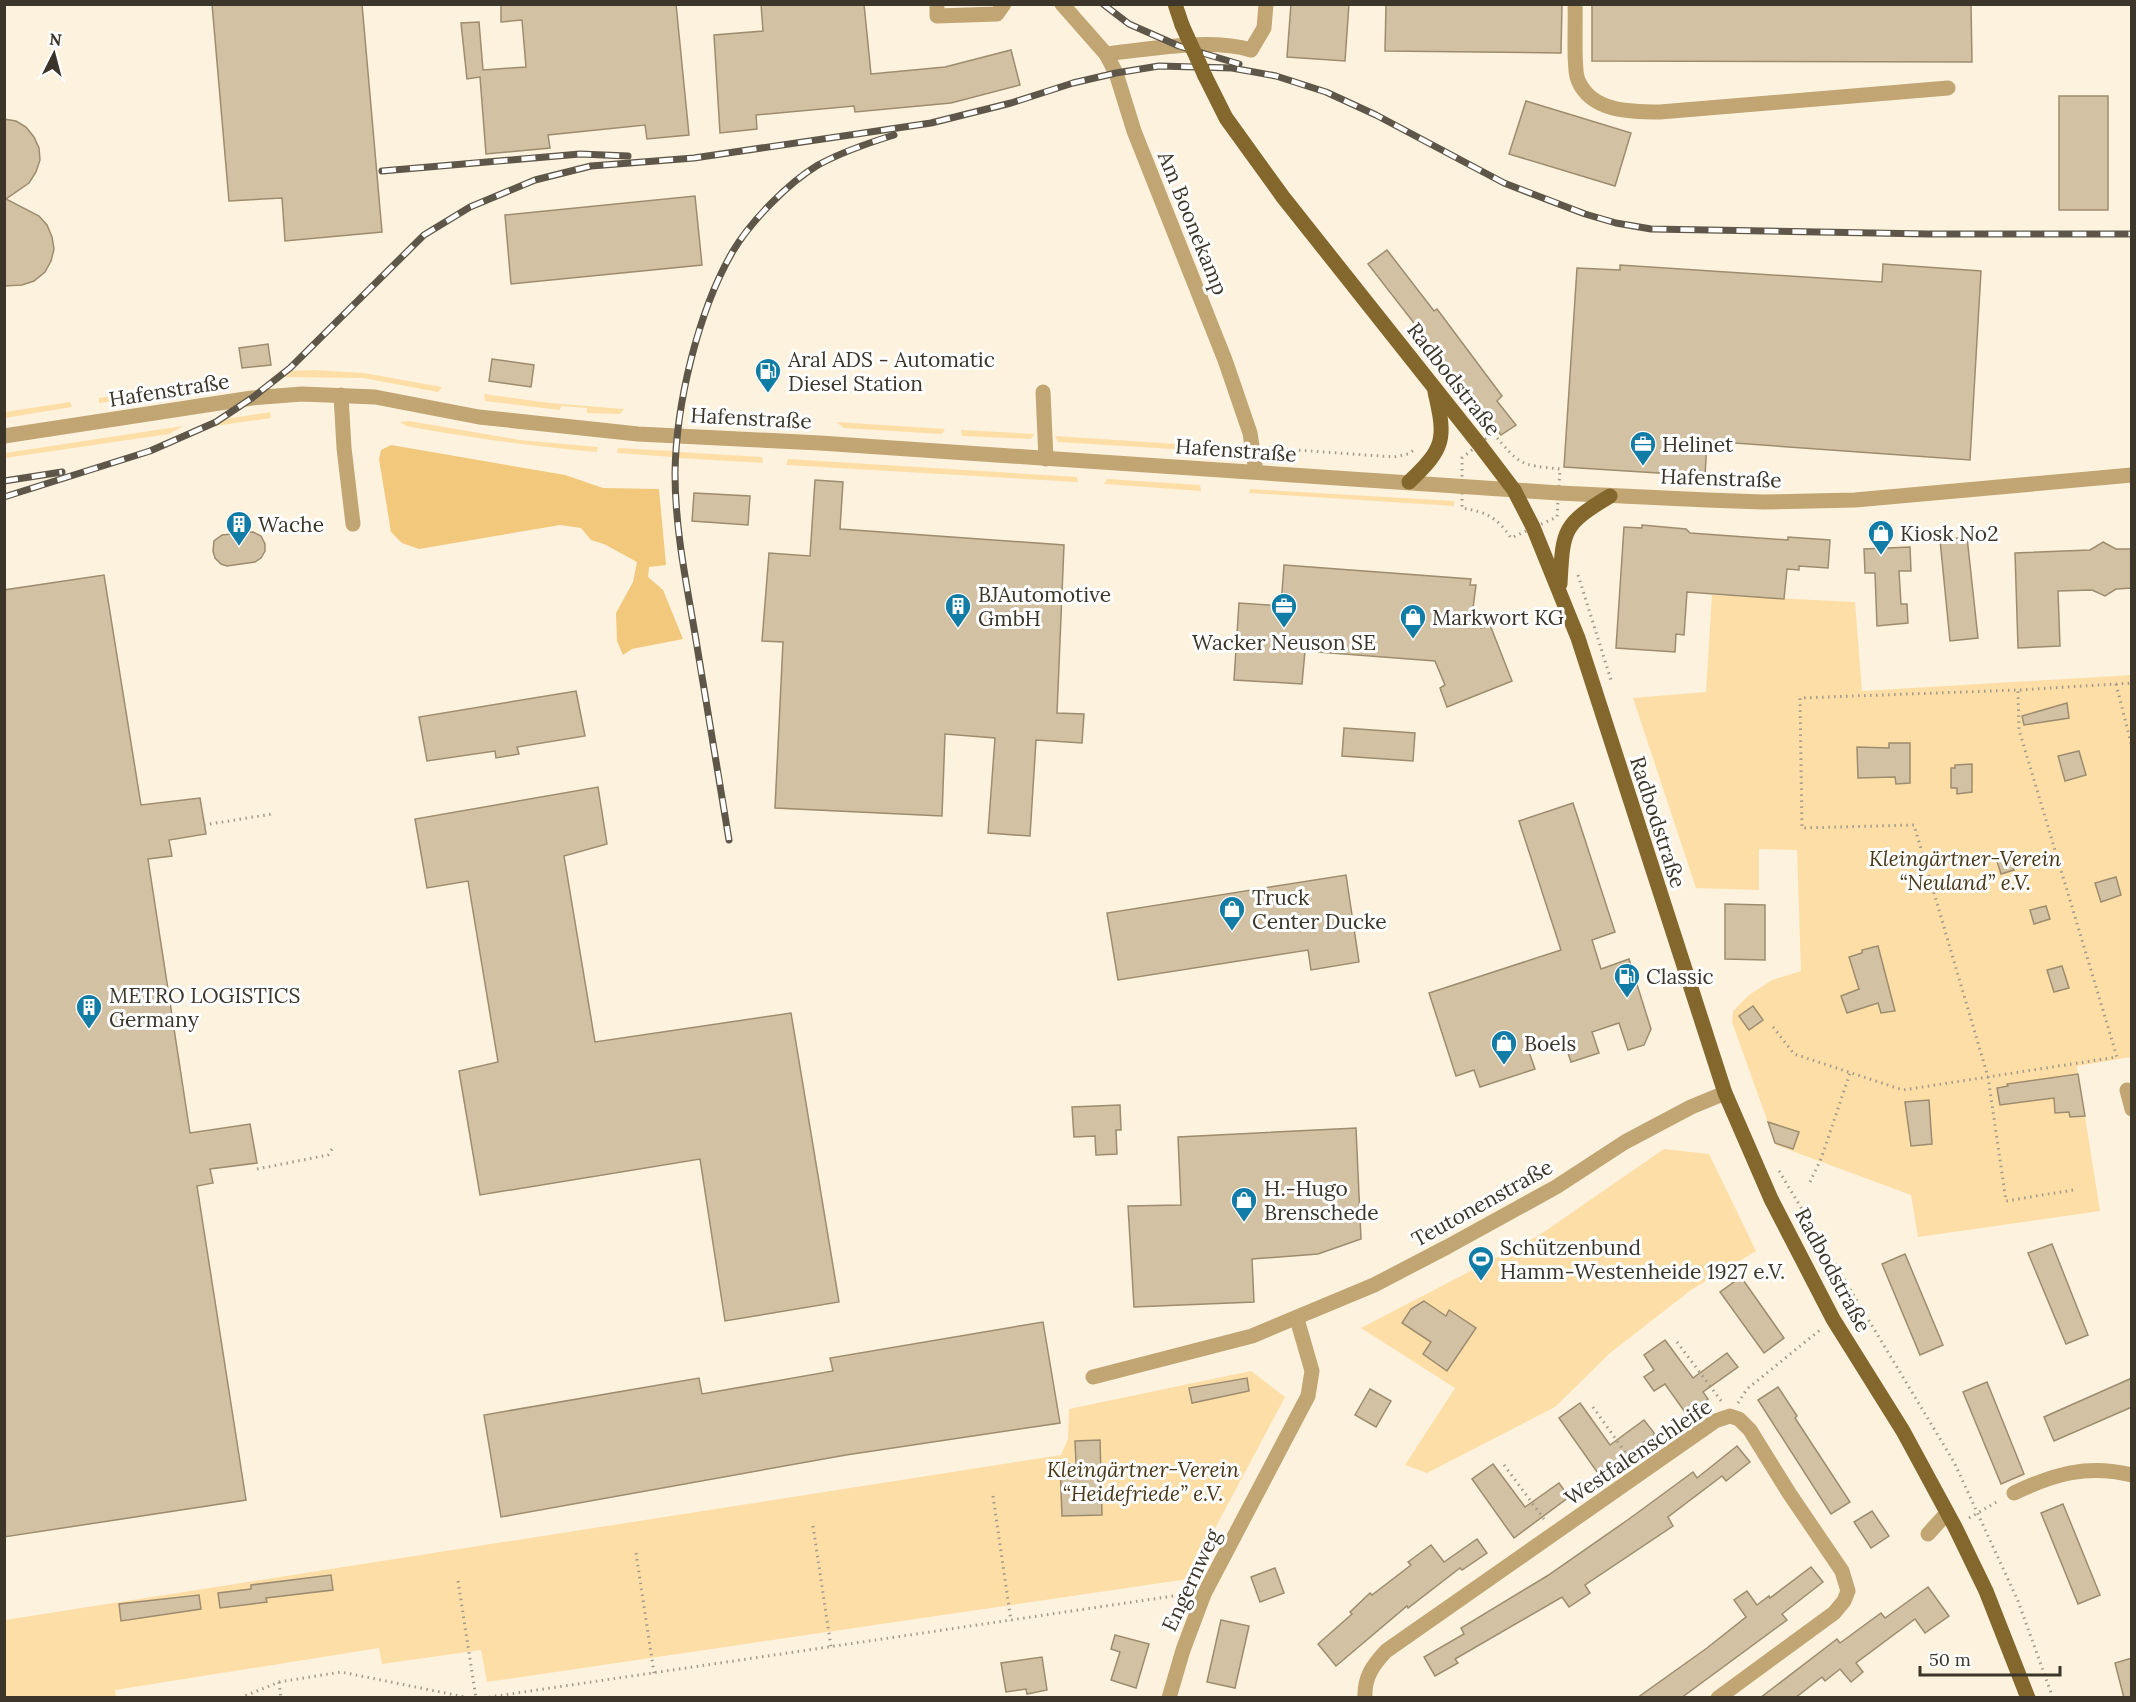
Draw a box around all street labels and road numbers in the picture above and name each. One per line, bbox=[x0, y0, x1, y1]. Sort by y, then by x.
street label: Am Boonekamp bbox=[1152, 146, 1234, 299]
street label: Radbodstraße bbox=[1401, 317, 1507, 441]
street label: Hafenstraße bbox=[107, 367, 231, 413]
street label: Hafenstraße bbox=[690, 401, 812, 435]
street label: Hafenstraße bbox=[1174, 432, 1298, 468]
street label: Hafenstraße bbox=[1660, 462, 1782, 494]
street label: Radbodstraße bbox=[1624, 753, 1692, 891]
street label: Teutonenstraße bbox=[1407, 1153, 1557, 1253]
street label: Radbodstraße bbox=[1789, 1203, 1877, 1337]
street label: Westfalenschleife bbox=[1559, 1393, 1717, 1511]
street label: Engernweg bbox=[1156, 1524, 1227, 1635]

